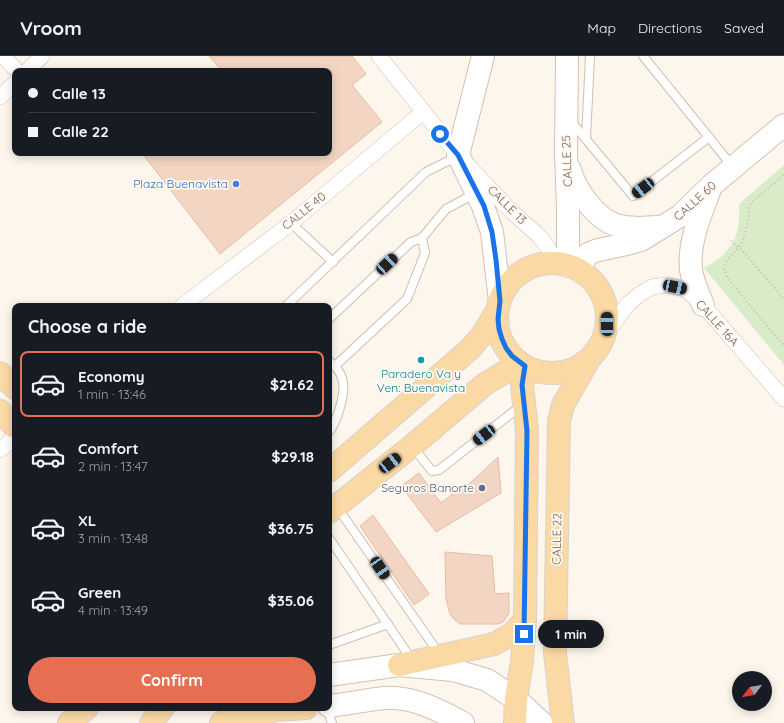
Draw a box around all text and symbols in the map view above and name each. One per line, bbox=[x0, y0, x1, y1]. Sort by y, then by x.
text: Vroom bbox=[20, 16, 82, 40]
text: Map bbox=[587, 19, 616, 37]
text: Directions bbox=[638, 19, 702, 37]
text: Saved bbox=[724, 19, 764, 37]
text: Calle 13 bbox=[52, 84, 106, 103]
text: Calle 22 bbox=[52, 122, 109, 141]
route start bbox=[431, 125, 449, 143]
street label: CALLE 25 bbox=[558, 135, 575, 187]
place label: Plaza Buenavista bbox=[133, 176, 228, 191]
car bbox=[630, 176, 656, 200]
street label: CALLE 60 bbox=[670, 178, 719, 224]
marker: Plaza Buenavista bbox=[231, 179, 241, 189]
street label: CALLE 13 bbox=[485, 182, 530, 227]
street label: CALLE 40 bbox=[279, 188, 329, 233]
car bbox=[374, 251, 400, 277]
car bbox=[662, 279, 688, 295]
street label: CALLE 16A bbox=[693, 296, 742, 349]
car bbox=[601, 312, 613, 336]
text: Choose a ride bbox=[28, 315, 147, 338]
marker: Paradero Va y Ven: Buenavista bbox=[416, 355, 426, 365]
icon: car bbox=[30, 366, 66, 402]
place label: Paradero Va y Ven: Buenavista bbox=[377, 366, 465, 395]
text: Economy bbox=[78, 367, 145, 386]
text: $21.62 bbox=[270, 375, 314, 394]
text: 1 min · 13:46 bbox=[78, 386, 146, 402]
car bbox=[471, 423, 497, 447]
icon: car bbox=[30, 438, 66, 474]
text: Comfort bbox=[78, 439, 139, 458]
text: $29.18 bbox=[272, 447, 314, 466]
car bbox=[377, 451, 403, 475]
text: 2 min · 13:47 bbox=[78, 458, 148, 474]
place label: Seguros Banorte bbox=[381, 480, 474, 495]
marker: Seguros Banorte bbox=[477, 483, 487, 493]
icon: car bbox=[30, 510, 66, 546]
text: XL bbox=[78, 511, 96, 530]
street label: CALLE 22 bbox=[549, 513, 564, 565]
text: $36.75 bbox=[268, 519, 314, 538]
text: 3 min · 13:48 bbox=[78, 530, 148, 546]
car bbox=[368, 555, 392, 581]
icon: car bbox=[30, 582, 66, 618]
text: Green bbox=[78, 583, 121, 602]
text: $35.06 bbox=[268, 591, 314, 610]
text: 4 min · 13:49 bbox=[78, 602, 148, 618]
callout: 1 min bbox=[538, 620, 604, 648]
route end bbox=[515, 625, 533, 643]
text: 1 min bbox=[555, 626, 587, 642]
button: Confirm bbox=[28, 657, 316, 703]
north arrow bbox=[732, 671, 772, 711]
map controls bbox=[732, 671, 772, 711]

